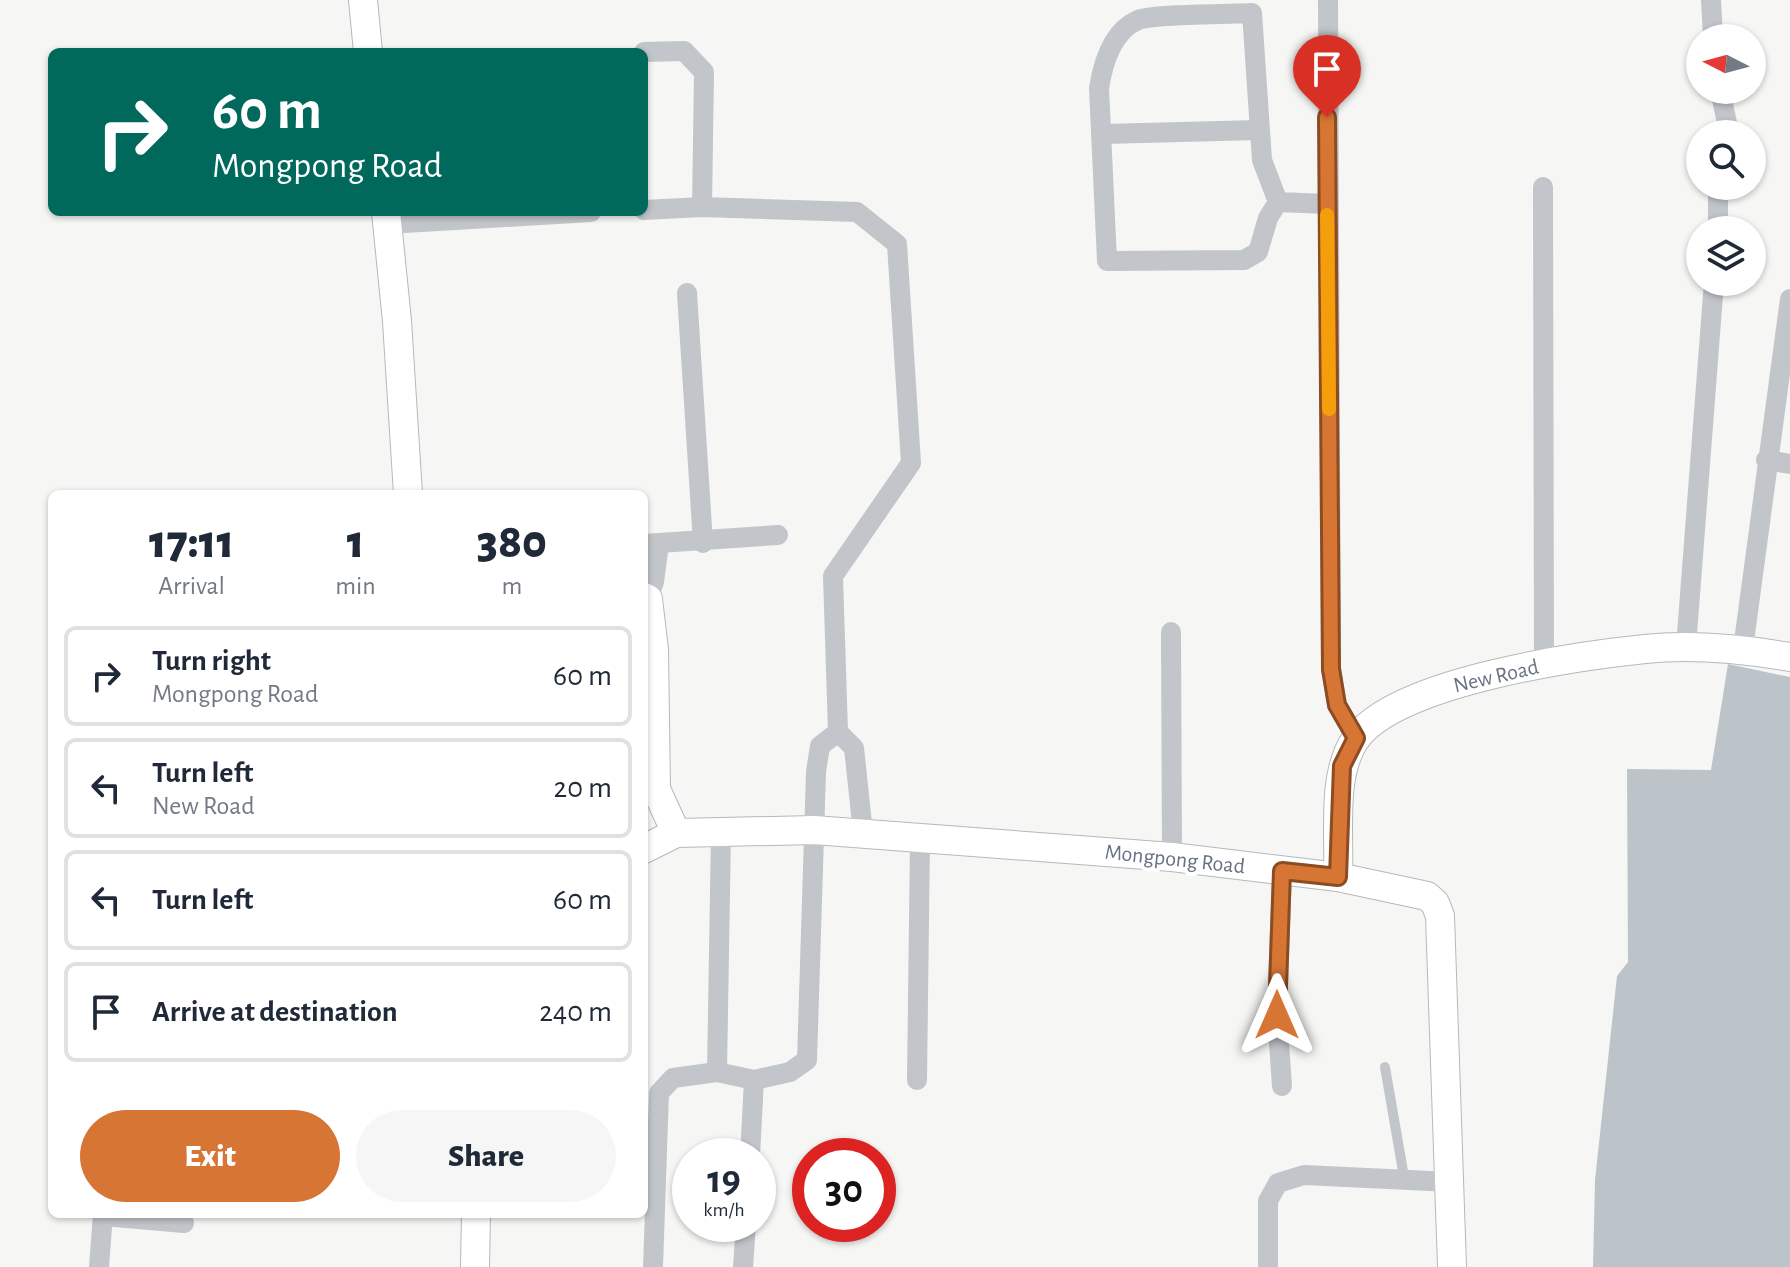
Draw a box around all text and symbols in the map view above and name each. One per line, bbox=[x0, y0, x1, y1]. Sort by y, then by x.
north arrow bbox=[1686, 24, 1766, 104]
map controls bbox=[1686, 24, 1766, 296]
pin bbox=[1293, 35, 1361, 117]
icon: arrive bbox=[1305, 47, 1349, 91]
icon: right bbox=[80, 80, 184, 184]
text: 60 m bbox=[212, 83, 322, 139]
button: search bbox=[1686, 120, 1766, 200]
text: Mongpong Road bbox=[212, 148, 442, 184]
button: layers bbox=[1686, 216, 1766, 296]
text: 17:11 bbox=[149, 519, 234, 567]
text: 1 bbox=[347, 519, 364, 567]
text: 380 bbox=[477, 519, 547, 567]
text: Arrival bbox=[158, 573, 225, 599]
text: min bbox=[335, 573, 376, 599]
text: m bbox=[501, 573, 522, 599]
text: Turn right bbox=[152, 646, 271, 676]
icon: right bbox=[84, 654, 128, 698]
street label: New Road bbox=[1451, 656, 1541, 696]
text: 60 m bbox=[553, 661, 612, 691]
text: Mongpong Road bbox=[152, 681, 318, 707]
text: Turn left bbox=[152, 758, 253, 788]
icon: left bbox=[84, 766, 128, 810]
text: 20 m bbox=[554, 773, 612, 803]
text: New Road bbox=[152, 793, 255, 819]
street label: Mongpong Road bbox=[1104, 841, 1246, 877]
icon: left bbox=[84, 878, 128, 922]
text: Turn left bbox=[152, 885, 253, 915]
text: 60 m bbox=[553, 885, 612, 915]
position arrow bbox=[1235, 973, 1319, 1057]
icon: arrive bbox=[84, 990, 128, 1034]
text: Arrive at destination bbox=[152, 997, 398, 1027]
text: 240 m bbox=[539, 997, 612, 1027]
button: Exit bbox=[80, 1110, 340, 1202]
button: Share bbox=[356, 1110, 616, 1202]
speed limit sign: 30 bbox=[792, 1138, 896, 1242]
text: 19 bbox=[707, 1160, 741, 1200]
text: km/h bbox=[703, 1200, 745, 1220]

